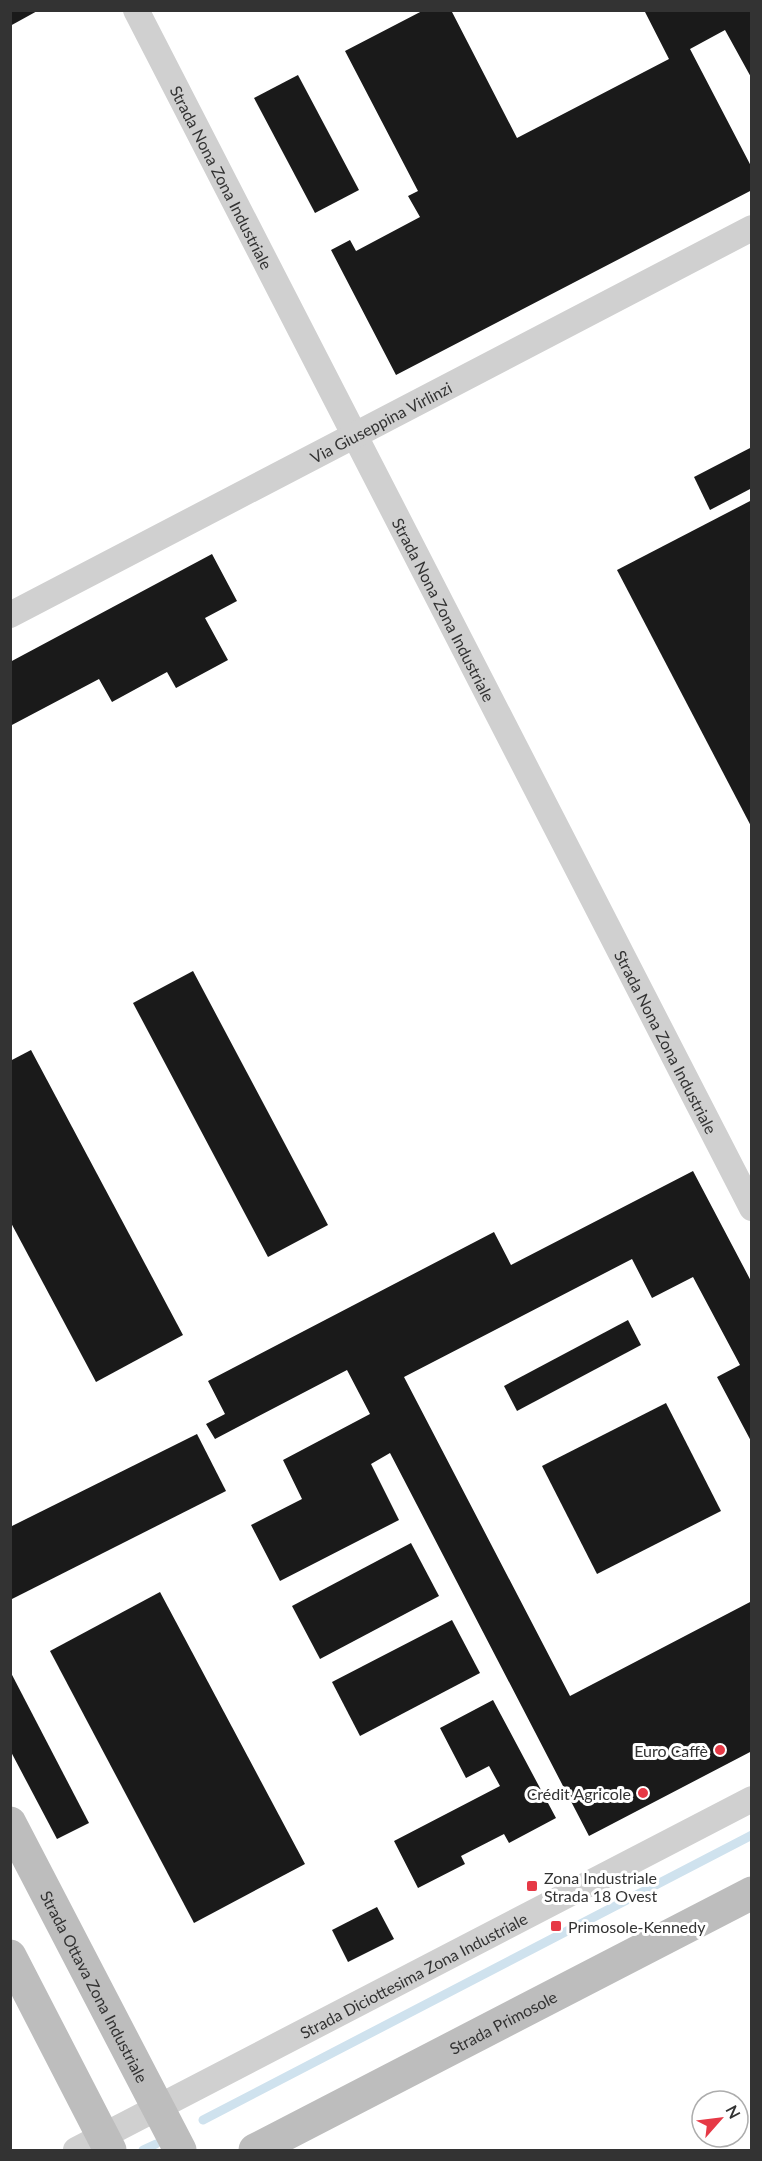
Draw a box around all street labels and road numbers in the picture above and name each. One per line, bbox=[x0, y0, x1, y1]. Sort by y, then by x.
street label: Strada Nona Zona Industriale bbox=[167, 82, 277, 272]
street label: Via Giuseppina Virlinzi bbox=[307, 377, 455, 466]
street label: Strada Nona Zona Industriale bbox=[389, 514, 499, 704]
street label: Strada Nona Zona Industriale bbox=[611, 947, 722, 1137]
street label: Strada Ottava Zona Industriale bbox=[37, 1887, 153, 2085]
street label: Strada Diciottesima Zona Industriale bbox=[296, 1908, 530, 2042]
street label: Strada Primosole bbox=[446, 1986, 560, 2057]

